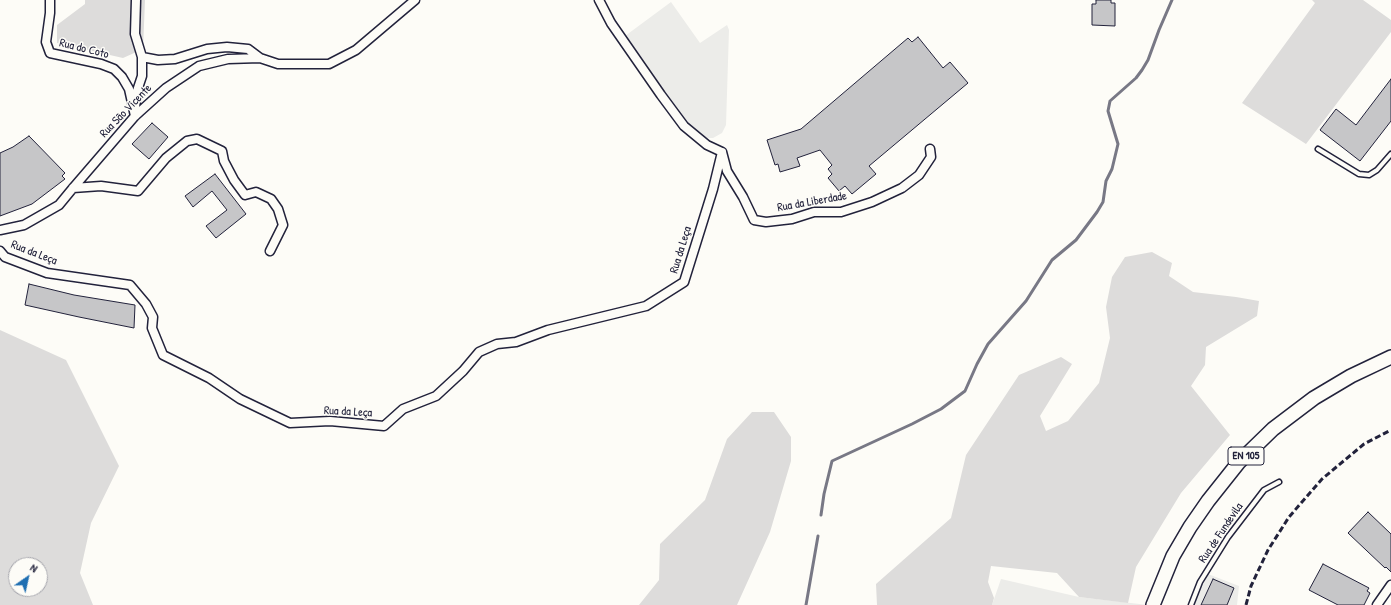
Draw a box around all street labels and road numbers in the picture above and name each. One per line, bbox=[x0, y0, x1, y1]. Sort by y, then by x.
street label: Rua do Coto bbox=[58, 36, 110, 62]
street label: Rua São Vicente bbox=[97, 81, 155, 141]
street label: Rua da Liberdade bbox=[776, 189, 848, 215]
street label: Rua da Leça bbox=[667, 225, 695, 275]
street label: Rua da Leça bbox=[9, 238, 59, 268]
street label: Rua da Leça bbox=[323, 404, 373, 420]
road number: EN 105 bbox=[1228, 447, 1264, 465]
street label: Rua de Fundevila bbox=[1196, 500, 1246, 566]

